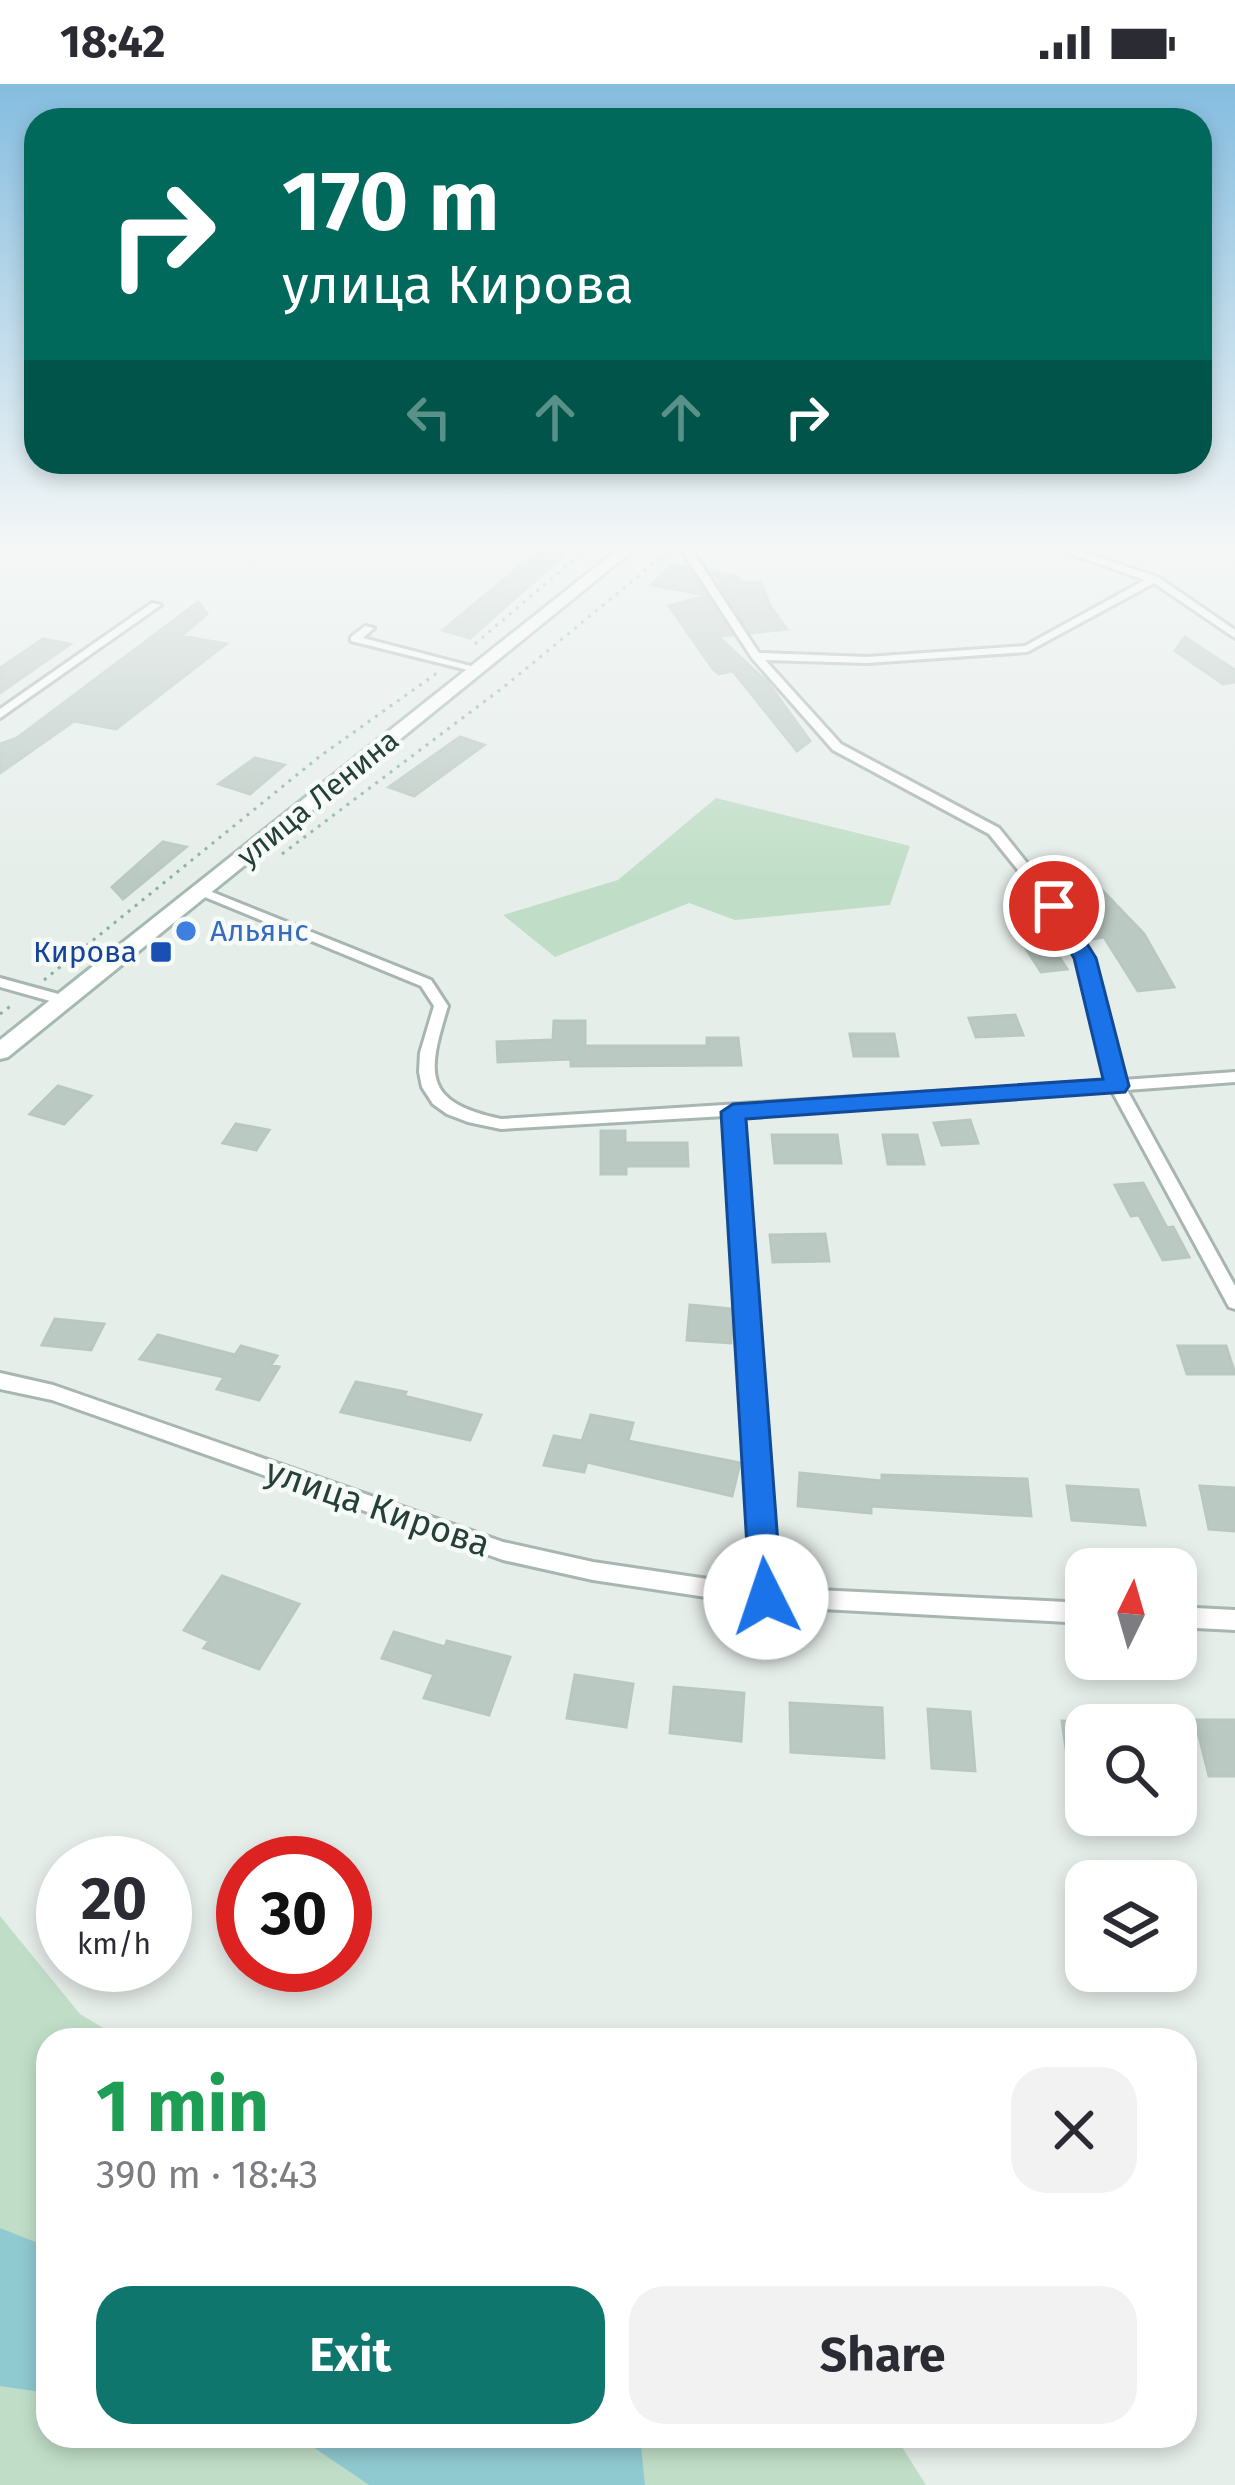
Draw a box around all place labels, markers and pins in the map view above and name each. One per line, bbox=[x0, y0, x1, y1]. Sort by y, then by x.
pin bbox=[1003, 855, 1105, 957]
place label: Альянс bbox=[210, 913, 309, 949]
marker: Альянс bbox=[173, 918, 199, 944]
place label: Кирова bbox=[33, 934, 137, 970]
marker: Кирова bbox=[148, 939, 174, 965]

